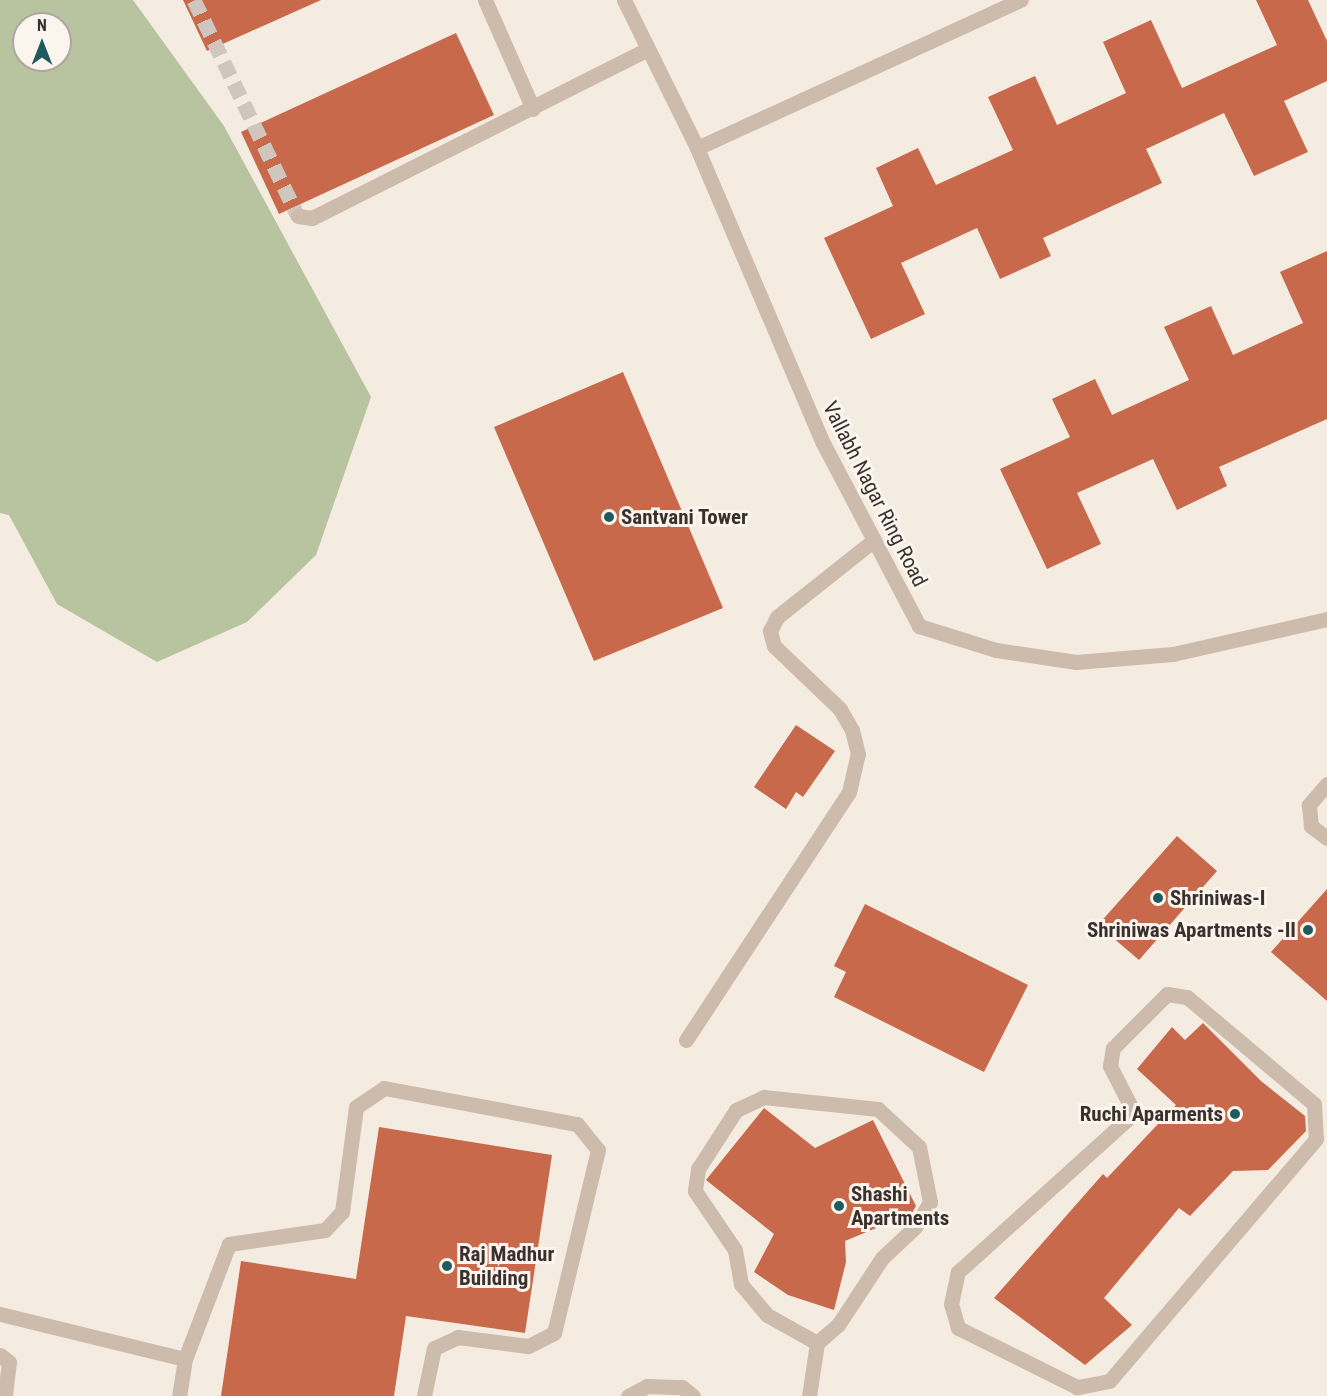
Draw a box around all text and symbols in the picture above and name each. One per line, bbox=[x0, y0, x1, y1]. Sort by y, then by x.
north arrow bbox=[12, 12, 72, 72]
text: N bbox=[37, 16, 47, 35]
street label: Vallabh Nagar Ring Road bbox=[817, 397, 933, 591]
place label: Santvani Tower bbox=[621, 504, 749, 530]
marker: Santvani Tower bbox=[602, 510, 616, 524]
place label: Shriniwas-I bbox=[1170, 885, 1266, 911]
marker: Shriniwas-I bbox=[1151, 891, 1165, 905]
place label: Shriniwas Apartments -II bbox=[1087, 917, 1296, 943]
marker: Shriniwas Apartments -II bbox=[1301, 923, 1315, 937]
place label: Ruchi Aparments bbox=[1080, 1101, 1223, 1127]
marker: Ruchi Aparments bbox=[1228, 1107, 1242, 1121]
place label: Shashi Apartments bbox=[851, 1181, 949, 1231]
marker: Shashi Apartments bbox=[832, 1199, 846, 1213]
place label: Raj Madhur Building bbox=[459, 1241, 554, 1291]
marker: Raj Madhur Building bbox=[440, 1259, 454, 1273]

